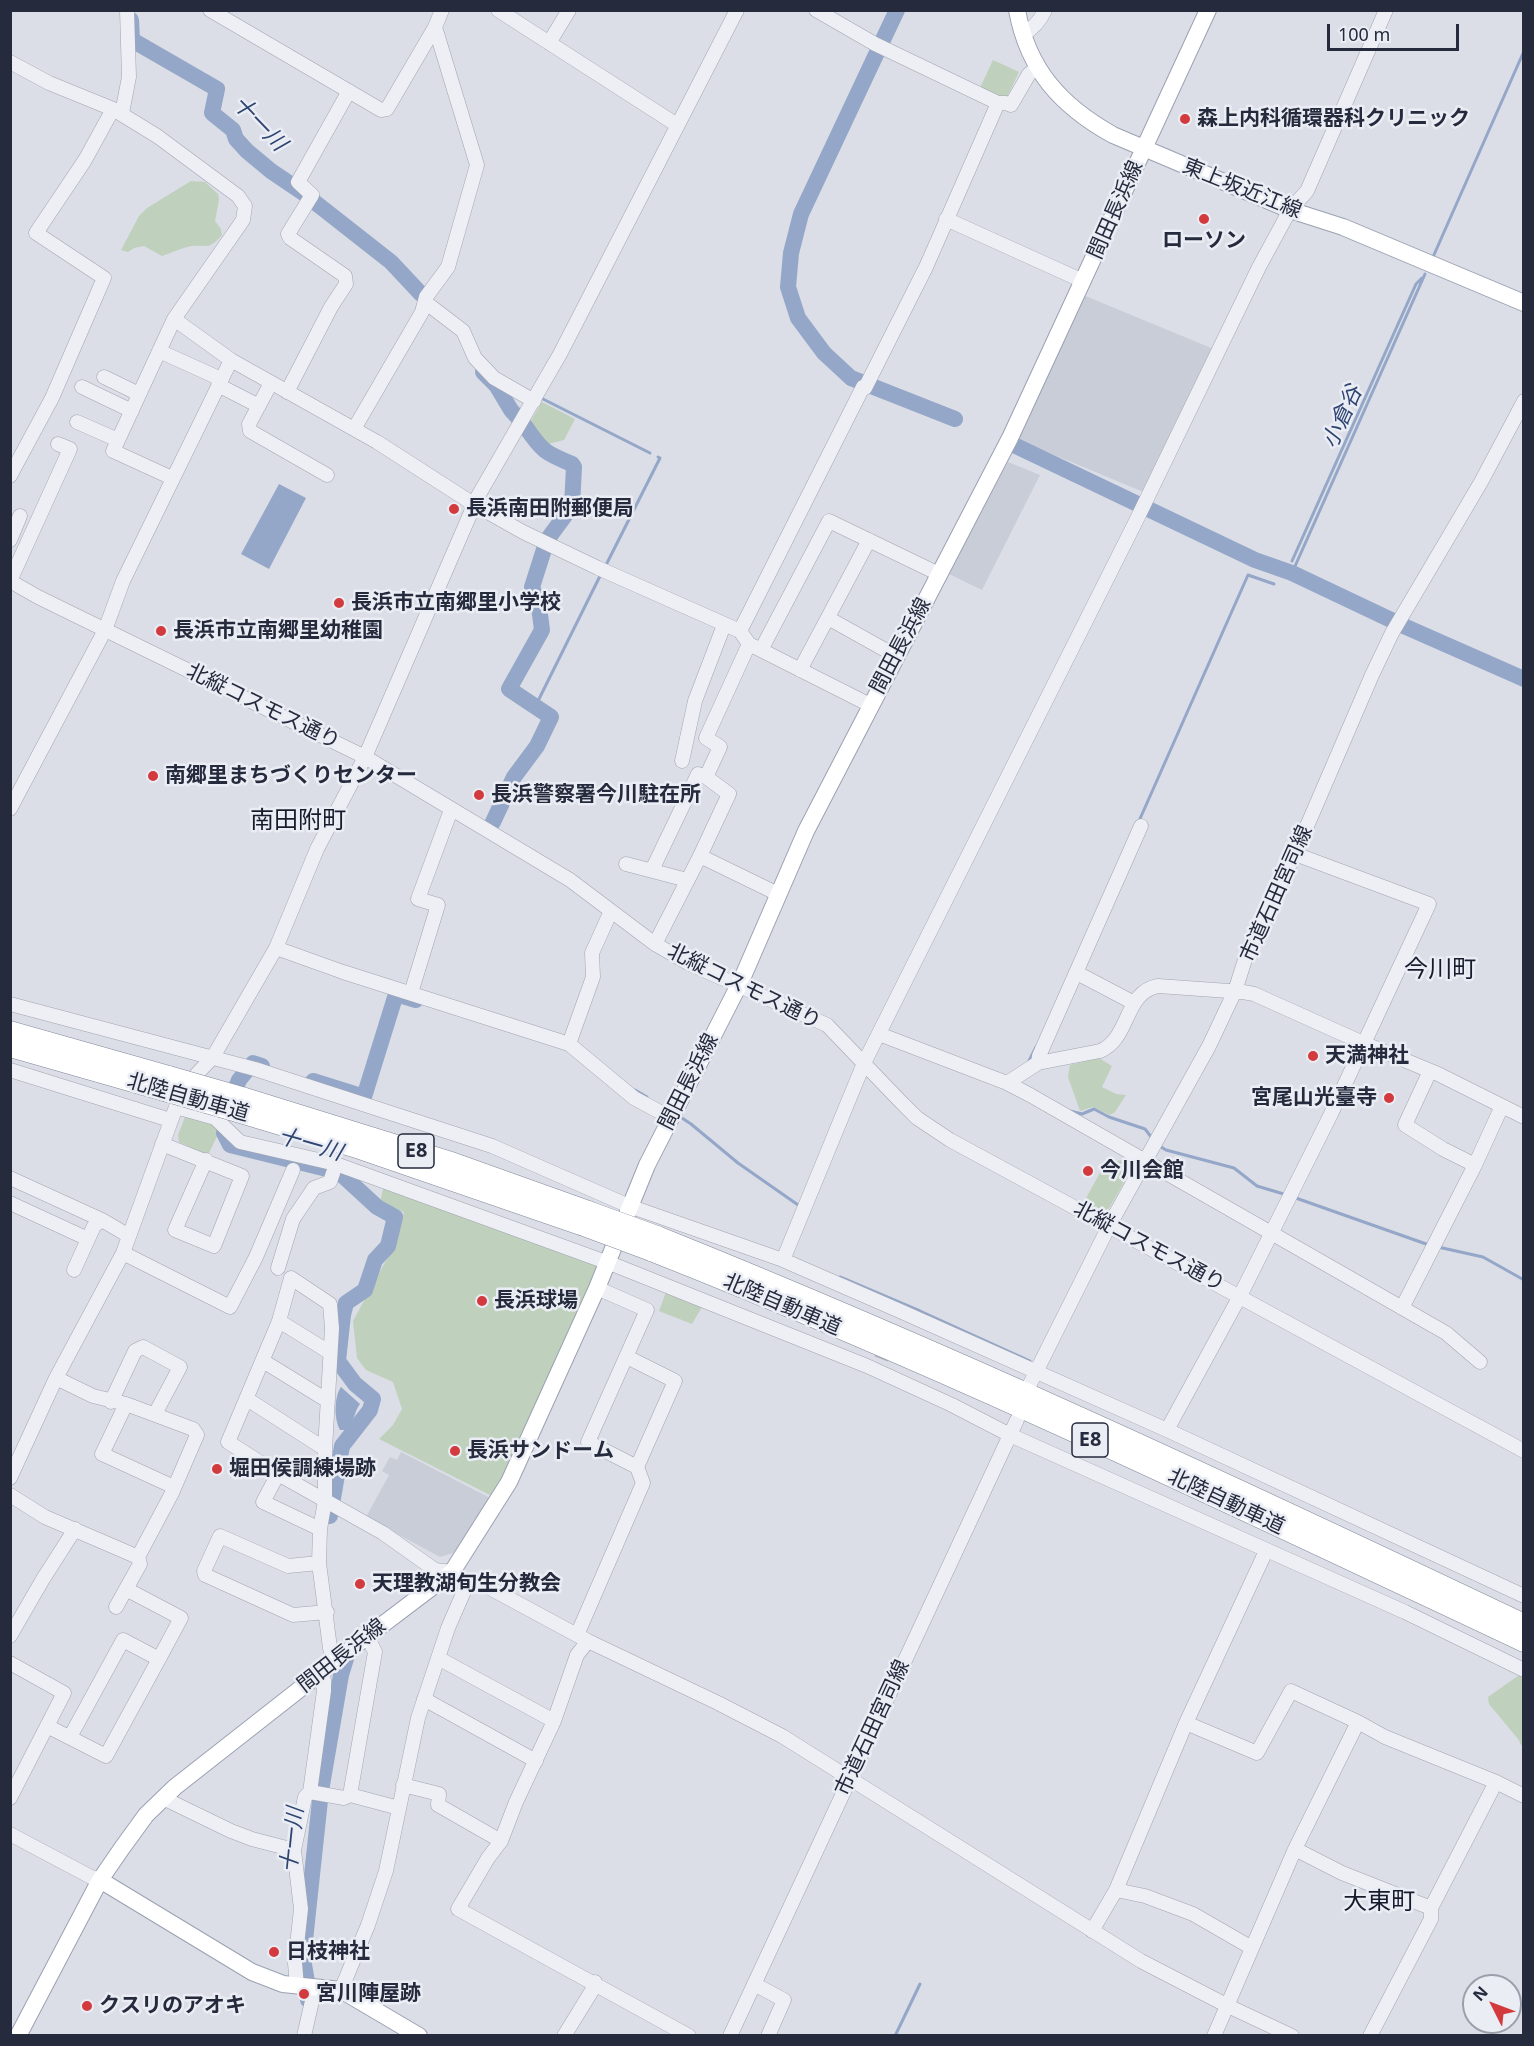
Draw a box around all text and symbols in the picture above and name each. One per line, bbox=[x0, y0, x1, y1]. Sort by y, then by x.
scale bar bbox=[1330, 12, 1462, 50]
text: 100 m bbox=[1338, 22, 1390, 46]
water label: 十一川 bbox=[227, 91, 291, 157]
place label: 森上内科循環器科クリニック bbox=[1197, 106, 1470, 132]
marker: 森上内科循環器科クリニック bbox=[1178, 112, 1192, 126]
street label: 東上坂近江線 bbox=[1179, 154, 1305, 224]
street label: 間田長浜線 bbox=[1083, 157, 1149, 263]
marker: ローソン bbox=[1197, 212, 1211, 226]
place label: ローソン bbox=[1162, 228, 1246, 254]
water label: 小倉谷 bbox=[1318, 381, 1368, 453]
place label: 長浜南田附郵便局 bbox=[466, 496, 634, 522]
marker: 長浜南田附郵便局 bbox=[447, 502, 461, 516]
place label: 長浜市立南郷里小学校 bbox=[351, 590, 561, 616]
street label: 間田長浜線 bbox=[865, 594, 937, 698]
marker: 長浜市立南郷里小学校 bbox=[332, 596, 346, 610]
place label: 長浜市立南郷里幼稚園 bbox=[173, 618, 383, 644]
marker: 長浜市立南郷里幼稚園 bbox=[154, 624, 168, 638]
street label: 北縦コスモス通り bbox=[182, 659, 344, 755]
place label: 南郷里まちづくりセンター bbox=[165, 763, 417, 789]
marker: 南郷里まちづくりセンター bbox=[146, 769, 160, 783]
place label: 長浜警察署今川駐在所 bbox=[491, 782, 701, 808]
marker: 長浜警察署今川駐在所 bbox=[472, 788, 486, 802]
district label: 南田附町 bbox=[250, 807, 346, 835]
street label: 市道石田宮司線 bbox=[1236, 822, 1318, 966]
street label: 北縦コスモス通り bbox=[663, 939, 825, 1035]
district label: 今川町 bbox=[1404, 956, 1476, 984]
street label: 間田長浜線 bbox=[654, 1030, 724, 1134]
place label: 天満神社 bbox=[1325, 1043, 1409, 1069]
marker: 天満神社 bbox=[1306, 1049, 1320, 1063]
street label: 北陸自動車道 bbox=[124, 1069, 252, 1127]
place label: 宮尾山光臺寺 bbox=[1251, 1085, 1377, 1111]
marker: 宮尾山光臺寺 bbox=[1382, 1091, 1396, 1105]
water label: 十一川 bbox=[275, 1123, 345, 1167]
road number: E8 bbox=[398, 1134, 434, 1168]
place label: 今川会館 bbox=[1100, 1158, 1184, 1184]
marker: 今川会館 bbox=[1081, 1164, 1095, 1178]
street label: 北縦コスモス通り bbox=[1069, 1196, 1229, 1298]
street label: 北陸自動車道 bbox=[719, 1269, 845, 1341]
place label: 長浜球場 bbox=[494, 1288, 578, 1314]
marker: 長浜球場 bbox=[475, 1294, 489, 1308]
road number: E8 bbox=[1072, 1423, 1108, 1457]
place label: 長浜サンドーム bbox=[467, 1438, 614, 1464]
marker: 長浜サンドーム bbox=[448, 1444, 462, 1458]
place label: 堀田侯調練場跡 bbox=[229, 1456, 376, 1482]
marker: 堀田侯調練場跡 bbox=[210, 1462, 224, 1476]
street label: 北陸自動車道 bbox=[1164, 1464, 1288, 1540]
place label: 天理教湖旬生分教会 bbox=[372, 1571, 561, 1597]
marker: 天理教湖旬生分教会 bbox=[353, 1577, 367, 1591]
street label: 間田長浜線 bbox=[293, 1614, 391, 1698]
street label: 市道石田宮司線 bbox=[831, 1656, 915, 1800]
water label: 十一川 bbox=[276, 1806, 310, 1874]
district label: 大東町 bbox=[1343, 1888, 1415, 1916]
place label: 日枝神社 bbox=[286, 1939, 370, 1965]
marker: 日枝神社 bbox=[267, 1945, 281, 1959]
north arrow bbox=[1462, 1974, 1522, 2034]
place label: 宮川陣屋跡 bbox=[316, 1981, 421, 2007]
text: N bbox=[1468, 1981, 1493, 2005]
marker: 宮川陣屋跡 bbox=[297, 1987, 311, 2001]
place label: クスリのアオキ bbox=[99, 1993, 246, 2019]
marker: クスリのアオキ bbox=[80, 1999, 94, 2013]

